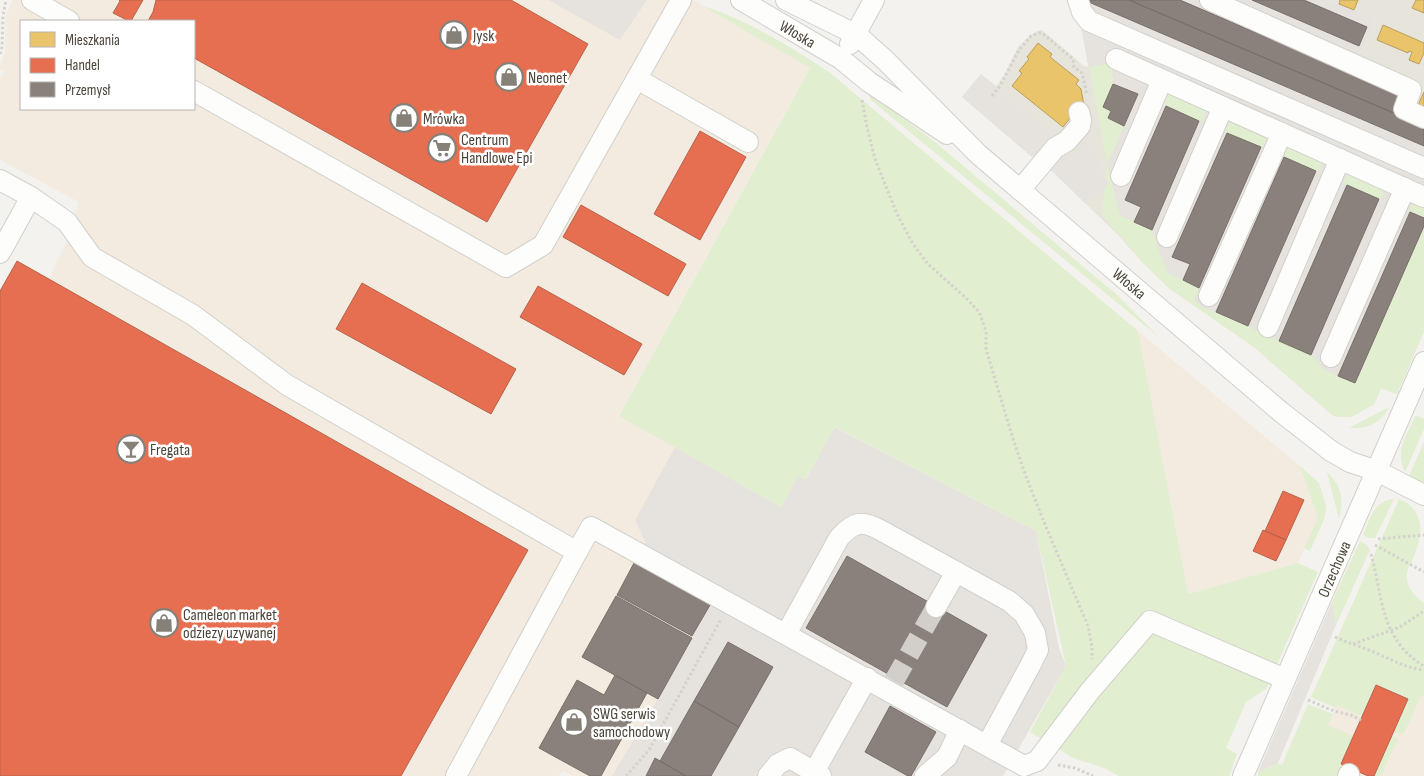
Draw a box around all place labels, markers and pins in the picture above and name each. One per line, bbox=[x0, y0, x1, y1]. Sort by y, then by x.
shop icon: Jysk bbox=[439, 20, 469, 50]
place label: Jysk bbox=[472, 27, 494, 46]
shop icon: Neonet bbox=[494, 62, 524, 92]
place label: Neonet bbox=[528, 69, 567, 88]
shop icon: Mrówka bbox=[389, 103, 419, 133]
place label: Mrówka bbox=[423, 110, 465, 129]
place label: Centrum Handlowe Epi bbox=[461, 131, 532, 168]
supermarket icon: Centrum Handlowe Epi bbox=[427, 133, 457, 163]
bar icon: Fregata bbox=[116, 434, 146, 464]
place label: Fregata bbox=[150, 441, 190, 460]
place label: Cameleon market odziezy uzywanej bbox=[183, 606, 277, 643]
shop icon: Cameleon market odziezy uzywanej bbox=[149, 608, 179, 638]
place label: SWG serwis samochodowy bbox=[593, 705, 670, 742]
shop icon: SWG serwis samochodowy bbox=[559, 707, 589, 737]

